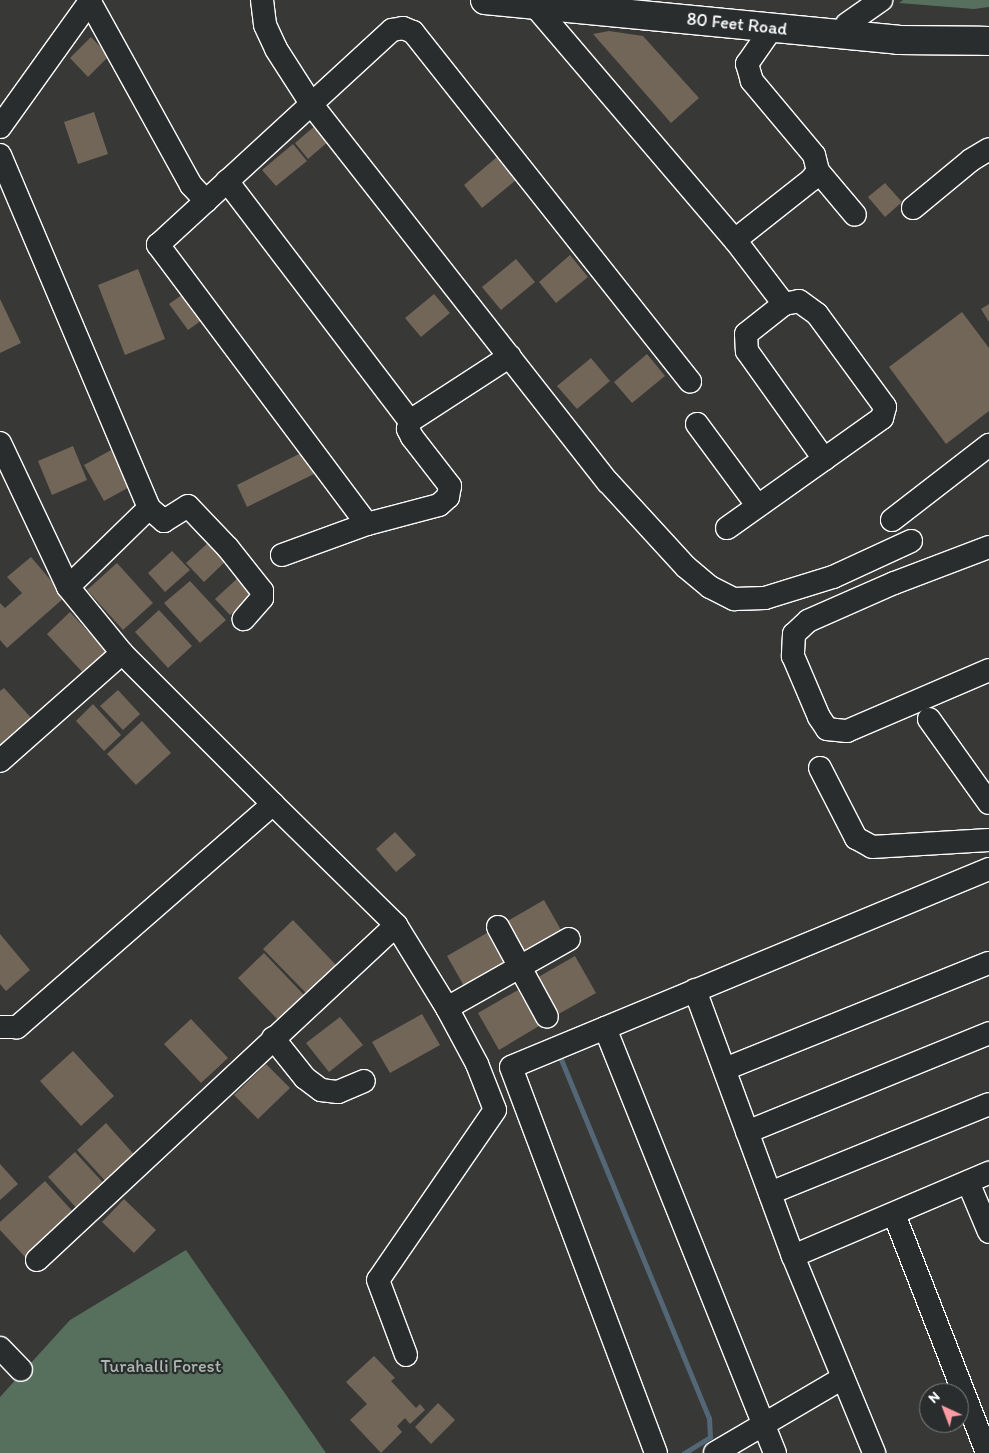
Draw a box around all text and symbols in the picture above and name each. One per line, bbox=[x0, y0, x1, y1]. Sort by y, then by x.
street label: 80 Feet Road bbox=[686, 8, 788, 40]
park label: Turahalli Forest bbox=[101, 1355, 221, 1377]
north arrow bbox=[919, 1383, 969, 1433]
text: N bbox=[925, 1388, 943, 1407]

